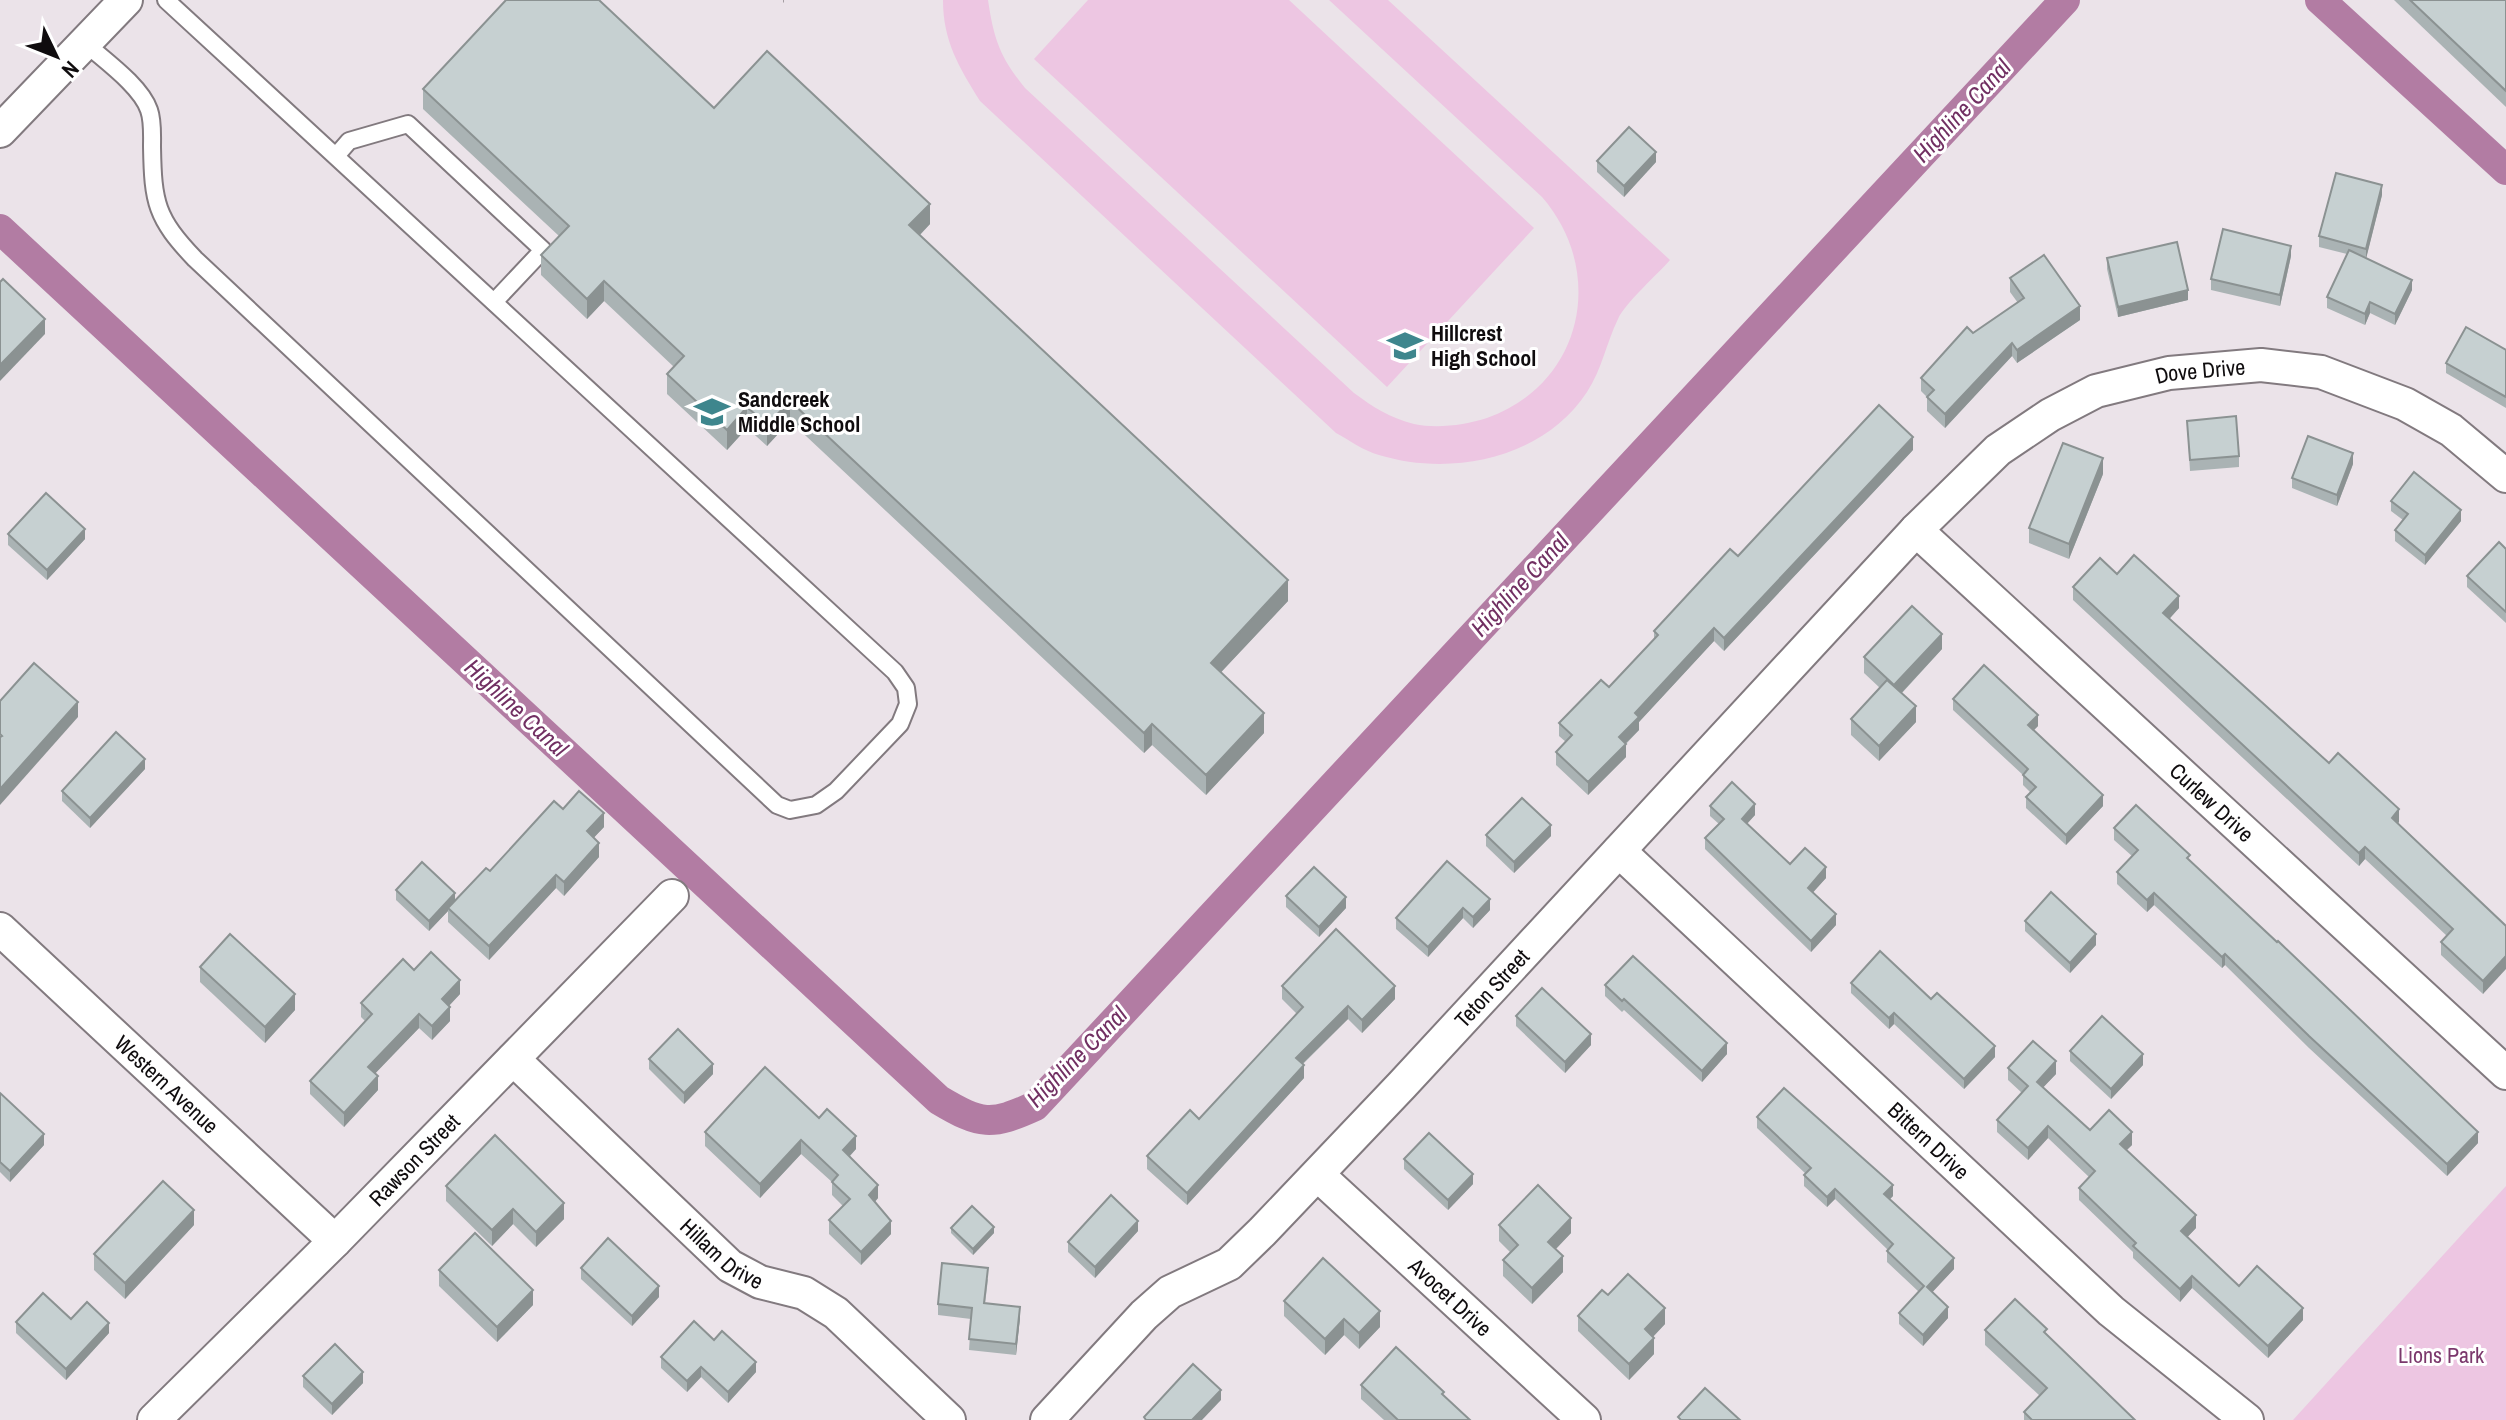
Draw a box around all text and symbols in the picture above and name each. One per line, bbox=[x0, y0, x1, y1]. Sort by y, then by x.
north arrow bbox=[16, 16, 96, 96]
water label: Highline Canal bbox=[1905, 51, 2018, 169]
text: N bbox=[55, 55, 86, 85]
place label: Hillcrest High School bbox=[1431, 318, 1536, 373]
school or university icon: Hillcrest High School bbox=[1386, 327, 1424, 365]
street label: Dove Drive bbox=[2152, 351, 2246, 391]
place label: Sandcreek Middle School bbox=[738, 384, 860, 439]
school or university icon: Sandcreek Middle School bbox=[693, 393, 731, 431]
water label: Highline Canal bbox=[1463, 525, 1576, 643]
water label: Highline Canal bbox=[458, 651, 576, 764]
street label: Curlew Drive bbox=[2163, 756, 2260, 849]
street label: Teton Street bbox=[1448, 942, 1536, 1034]
water label: Highline Canal bbox=[1019, 999, 1134, 1114]
street label: Western Avenue bbox=[108, 1028, 225, 1140]
street label: Bittern Drive bbox=[1881, 1095, 1976, 1186]
street label: Rawson Street bbox=[362, 1107, 466, 1213]
street label: Hillam Drive bbox=[674, 1211, 769, 1296]
street label: Avocet Drive bbox=[1402, 1250, 1498, 1343]
park label: Lions Park bbox=[2398, 1340, 2485, 1370]

